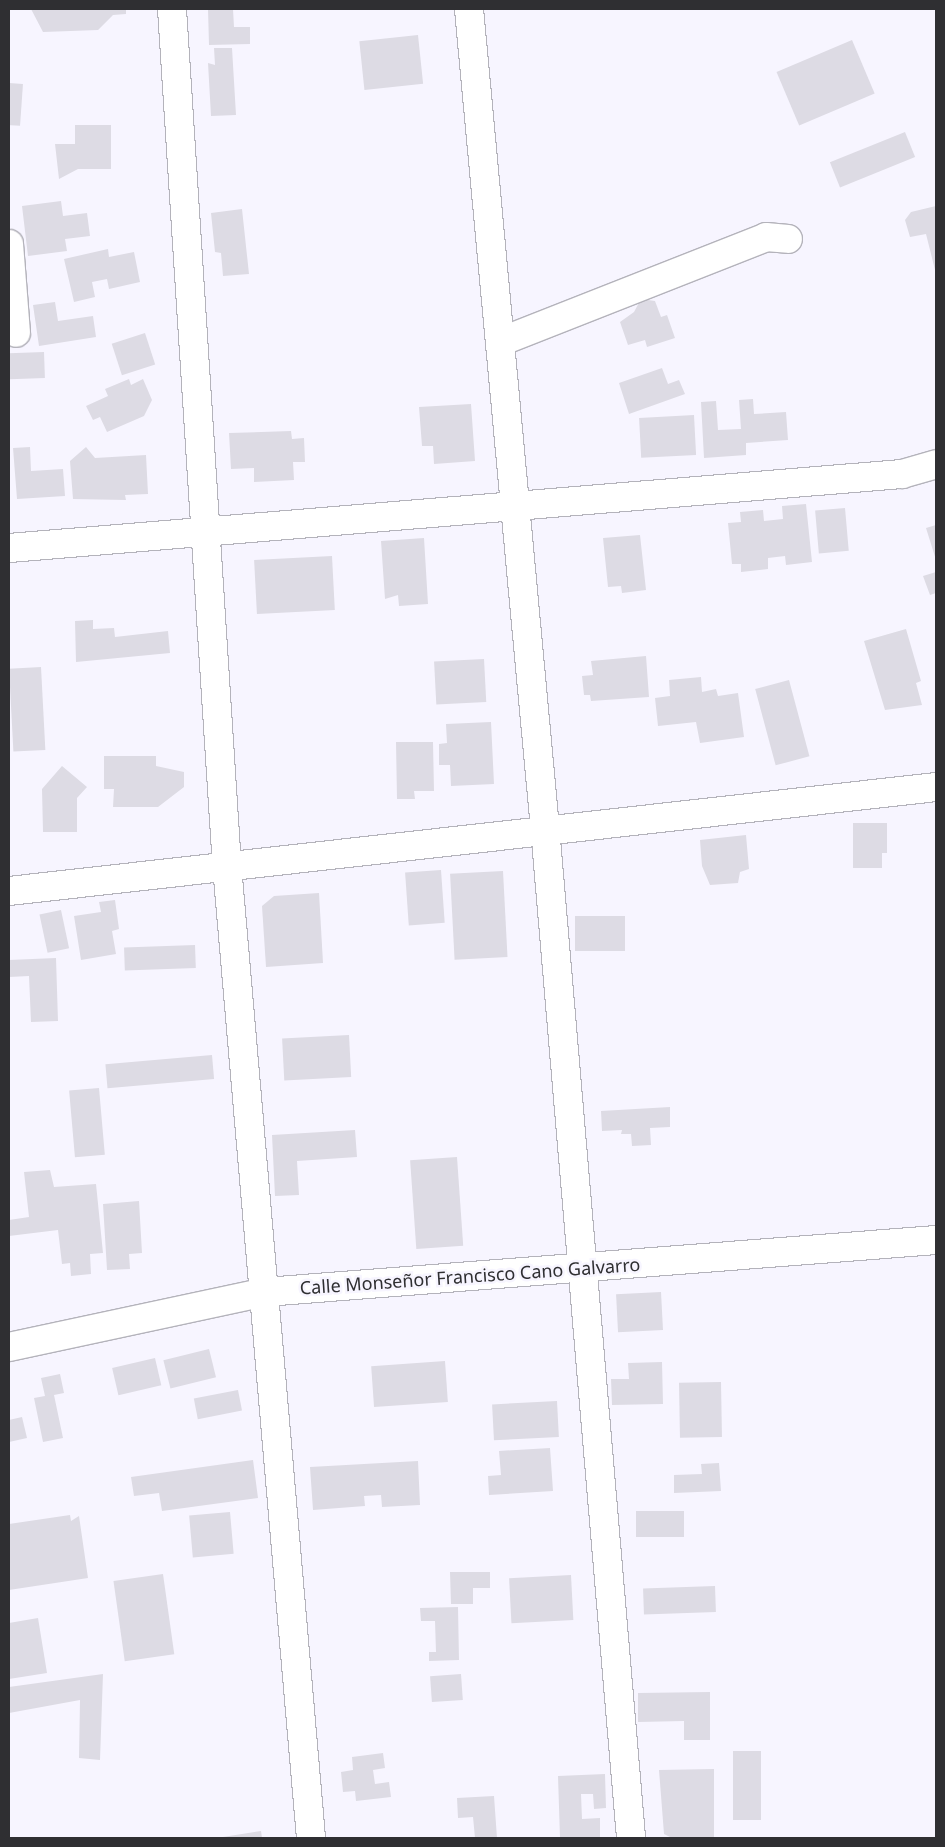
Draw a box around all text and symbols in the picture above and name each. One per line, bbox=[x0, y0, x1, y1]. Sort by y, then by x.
street label: Calle Monseñor Francisco Cano Galvarro bbox=[299, 1253, 641, 1299]

